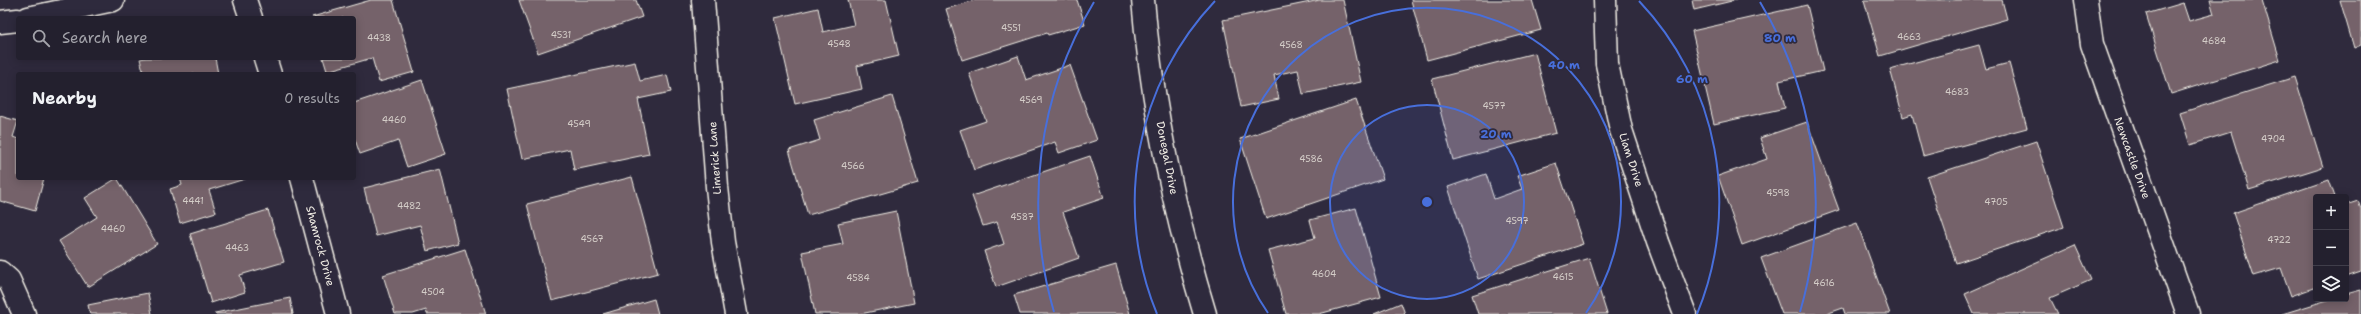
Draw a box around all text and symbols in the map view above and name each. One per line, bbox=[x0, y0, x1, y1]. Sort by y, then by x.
search box bbox=[16, 16, 356, 60]
house number: 4551 bbox=[1001, 22, 1021, 34]
icon: search bbox=[30, 27, 52, 49]
text: Search here bbox=[62, 28, 148, 48]
house number: 4531 bbox=[551, 29, 571, 41]
text: 80 m bbox=[1764, 30, 1796, 46]
house number: 4663 bbox=[1897, 31, 1921, 43]
house number: 4438 bbox=[367, 32, 391, 44]
house number: 4684 bbox=[2202, 35, 2226, 47]
house number: 4548 bbox=[827, 38, 851, 50]
house number: 4568 bbox=[1279, 39, 1303, 51]
text: 40 m bbox=[1548, 57, 1580, 73]
text: 60 m bbox=[1676, 71, 1708, 87]
house number: 4683 bbox=[1945, 86, 1969, 98]
text: Nearby bbox=[32, 87, 97, 109]
text: 0 results bbox=[284, 90, 340, 107]
house number: 4569 bbox=[1019, 94, 1043, 106]
house number: 4577 bbox=[1482, 100, 1506, 112]
house number: 4460 bbox=[382, 114, 406, 126]
street label: Newcastle Drive bbox=[2110, 115, 2154, 201]
house number: 4549 bbox=[567, 118, 591, 130]
street label: Donegal Drive bbox=[1153, 120, 1181, 196]
street label: Limerick Lane bbox=[705, 121, 725, 195]
text: 20 m bbox=[1480, 126, 1512, 142]
street label: Liam Drive bbox=[1615, 131, 1647, 189]
house number: 4704 bbox=[2261, 133, 2285, 145]
house number: 4586 bbox=[1299, 153, 1323, 165]
house number: 4566 bbox=[841, 160, 865, 172]
house number: 4598 bbox=[1766, 187, 1790, 199]
map controls bbox=[2313, 194, 2349, 302]
button: + bbox=[2313, 194, 2349, 230]
house number: 4441 bbox=[182, 195, 204, 207]
centre of rings bbox=[1420, 195, 1434, 209]
house number: 4705 bbox=[1984, 196, 2008, 208]
house number: 4482 bbox=[397, 200, 421, 212]
street label: Shamrock Drive bbox=[302, 204, 338, 288]
house number: 4587 bbox=[1010, 211, 1034, 223]
house number: 4597 bbox=[1505, 215, 1529, 227]
house number: 4460 bbox=[101, 223, 125, 235]
button: − bbox=[2313, 230, 2349, 266]
house number: 4567 bbox=[581, 233, 603, 245]
house number: 4722 bbox=[2267, 234, 2291, 246]
house number: 4463 bbox=[225, 242, 249, 254]
button: layers bbox=[2313, 266, 2349, 302]
house number: 4604 bbox=[1312, 268, 1336, 280]
house number: 4615 bbox=[1553, 271, 1573, 283]
house number: 4584 bbox=[846, 272, 870, 284]
house number: 4616 bbox=[1813, 277, 1835, 289]
house number: 4504 bbox=[421, 286, 445, 298]

